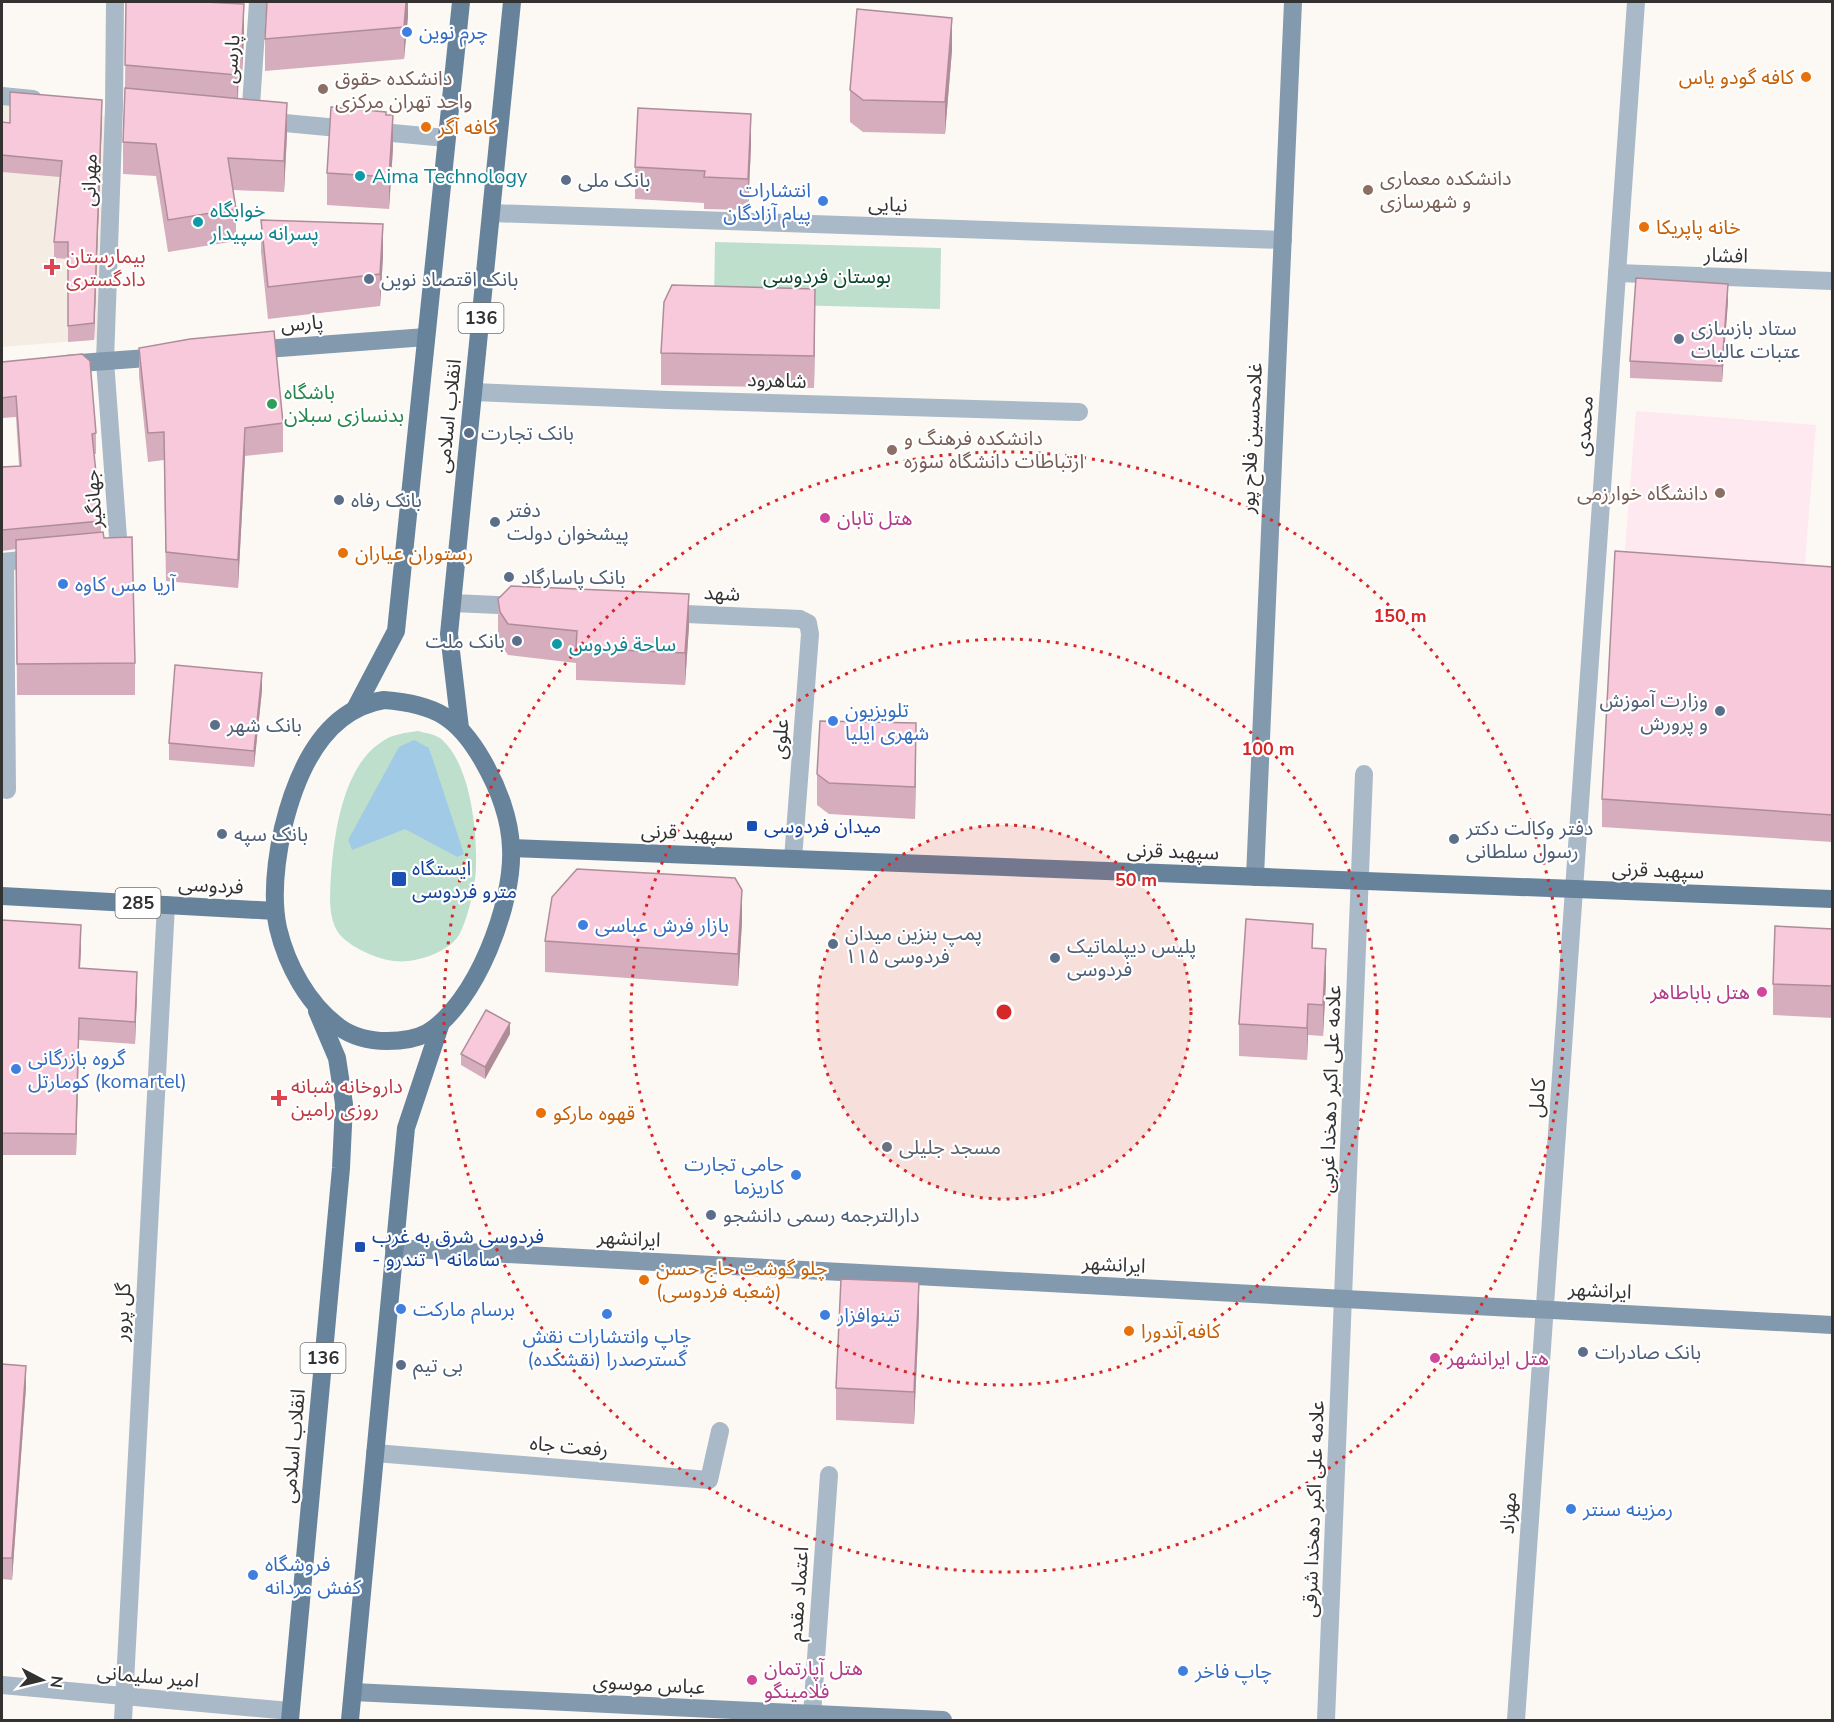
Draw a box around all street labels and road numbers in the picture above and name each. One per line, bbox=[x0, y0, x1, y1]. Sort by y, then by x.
street label: پارسی bbox=[216, 34, 247, 84]
street label: مهرانی bbox=[75, 153, 104, 207]
street label: نیایی bbox=[868, 190, 908, 219]
street label: افشار bbox=[1703, 241, 1748, 270]
road number: 136 bbox=[458, 303, 504, 333]
street label: پارس bbox=[280, 309, 324, 338]
street label: انقلاب اسلامی bbox=[429, 358, 468, 474]
street label: غلامحسین فلاح‌ پور bbox=[1234, 362, 1270, 515]
street label: شاهرود bbox=[747, 366, 807, 395]
street label: محمدی bbox=[1569, 395, 1600, 457]
street label: جهانگیر bbox=[78, 469, 109, 530]
street label: شهد bbox=[703, 579, 741, 608]
street label: علوی bbox=[766, 718, 795, 760]
street label: سپهبد قرنی bbox=[640, 817, 734, 848]
street label: سپهبد قرنی bbox=[1126, 836, 1220, 867]
street label: سپهبد قرنی bbox=[1611, 855, 1705, 886]
street label: فردوسی bbox=[178, 870, 244, 901]
road number: 285 bbox=[116, 888, 160, 918]
street label: علامه علی اکبر دهخدا غربی bbox=[1313, 985, 1348, 1193]
street label: کامل bbox=[1523, 1077, 1552, 1119]
street label: ایرانشهر bbox=[596, 1223, 661, 1254]
street label: ایرانشهر bbox=[1081, 1249, 1146, 1280]
street label: ایرانشهر bbox=[1567, 1275, 1632, 1306]
street label: گل پرور bbox=[107, 1282, 138, 1343]
road number: 136 bbox=[300, 1343, 346, 1373]
street label: انقلاب اسلامی bbox=[275, 1388, 312, 1504]
street label: علامه علی اکبر دهخدا شرقی bbox=[1296, 1400, 1331, 1618]
street label: رفعت جاه bbox=[529, 1430, 609, 1463]
street label: مهزاد bbox=[1494, 1491, 1523, 1535]
street label: اعتماد مقدم bbox=[782, 1546, 816, 1642]
street label: امیر سلیمانی bbox=[96, 1659, 200, 1694]
street label: عباس موسوی bbox=[592, 1668, 706, 1701]

